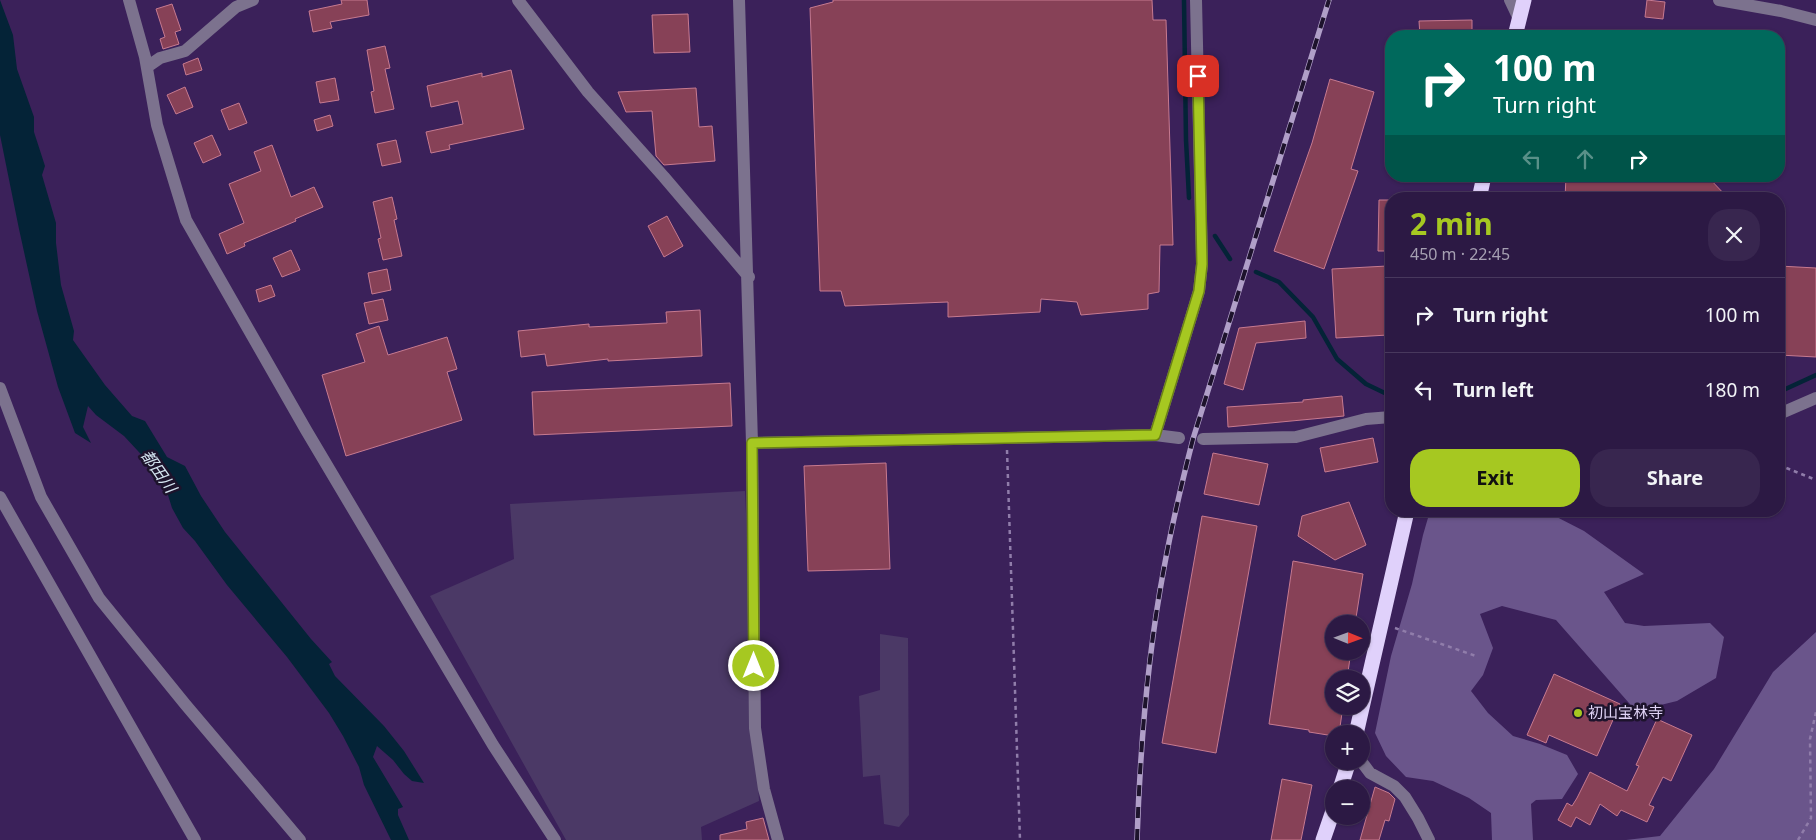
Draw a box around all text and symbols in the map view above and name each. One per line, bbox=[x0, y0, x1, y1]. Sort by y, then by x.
text: 100 m bbox=[1493, 44, 1596, 91]
icon: right bbox=[1410, 50, 1475, 115]
pin bbox=[1177, 55, 1219, 97]
icon: arrive bbox=[1184, 62, 1212, 90]
text: Turn right bbox=[1493, 89, 1596, 119]
icon: left bbox=[1518, 145, 1546, 173]
icon: ahead bbox=[1571, 145, 1599, 173]
icon: right bbox=[1624, 145, 1652, 173]
text: 2 min bbox=[1410, 203, 1493, 244]
button: close bbox=[1708, 209, 1760, 261]
text: 450 m · 22:45 bbox=[1410, 243, 1510, 265]
icon: right bbox=[1410, 301, 1438, 329]
text: Turn right bbox=[1453, 302, 1548, 328]
text: 100 m bbox=[1705, 302, 1760, 328]
icon: left bbox=[1410, 376, 1438, 404]
text: Turn left bbox=[1453, 377, 1534, 403]
text: 180 m bbox=[1705, 377, 1760, 403]
water label: 都田川 bbox=[136, 445, 183, 499]
button: Exit bbox=[1410, 449, 1580, 507]
button: Share bbox=[1590, 449, 1760, 507]
north arrow bbox=[1325, 615, 1370, 660]
map controls bbox=[1325, 615, 1370, 825]
position arrow bbox=[727, 639, 779, 691]
button: layers bbox=[1325, 670, 1370, 715]
place label: 初山宝林寺 bbox=[1588, 702, 1663, 722]
marker: 初山宝林寺 bbox=[1572, 707, 1584, 719]
button: + bbox=[1325, 725, 1370, 770]
button: − bbox=[1325, 780, 1370, 825]

